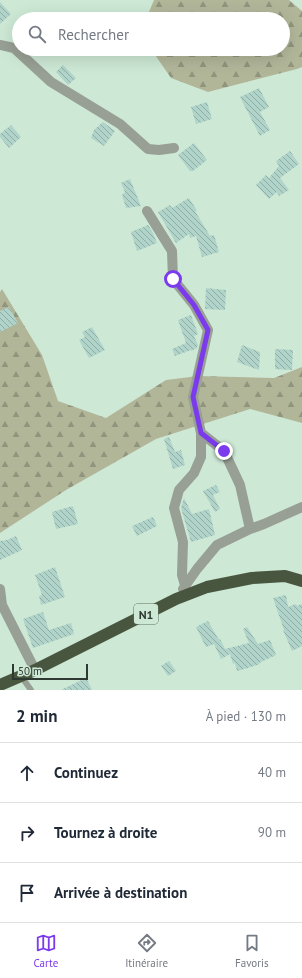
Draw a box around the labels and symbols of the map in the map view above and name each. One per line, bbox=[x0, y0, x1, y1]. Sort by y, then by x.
route start bbox=[164, 270, 182, 288]
route end bbox=[215, 442, 233, 460]
road number: N1 bbox=[134, 604, 158, 624]
scale bar bbox=[12, 662, 88, 681]

